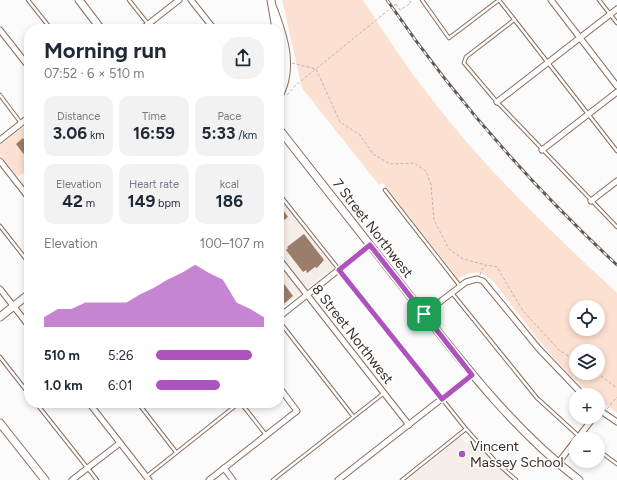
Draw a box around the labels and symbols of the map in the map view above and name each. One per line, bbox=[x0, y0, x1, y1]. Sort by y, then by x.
street label: 7 Street Northwest bbox=[329, 176, 416, 281]
street label: 8 Street Northwest bbox=[308, 281, 397, 387]
pin bbox=[407, 297, 441, 331]
place label: Vincent Massey School bbox=[470, 438, 564, 471]
marker: Vincent Massey School bbox=[457, 449, 467, 459]

